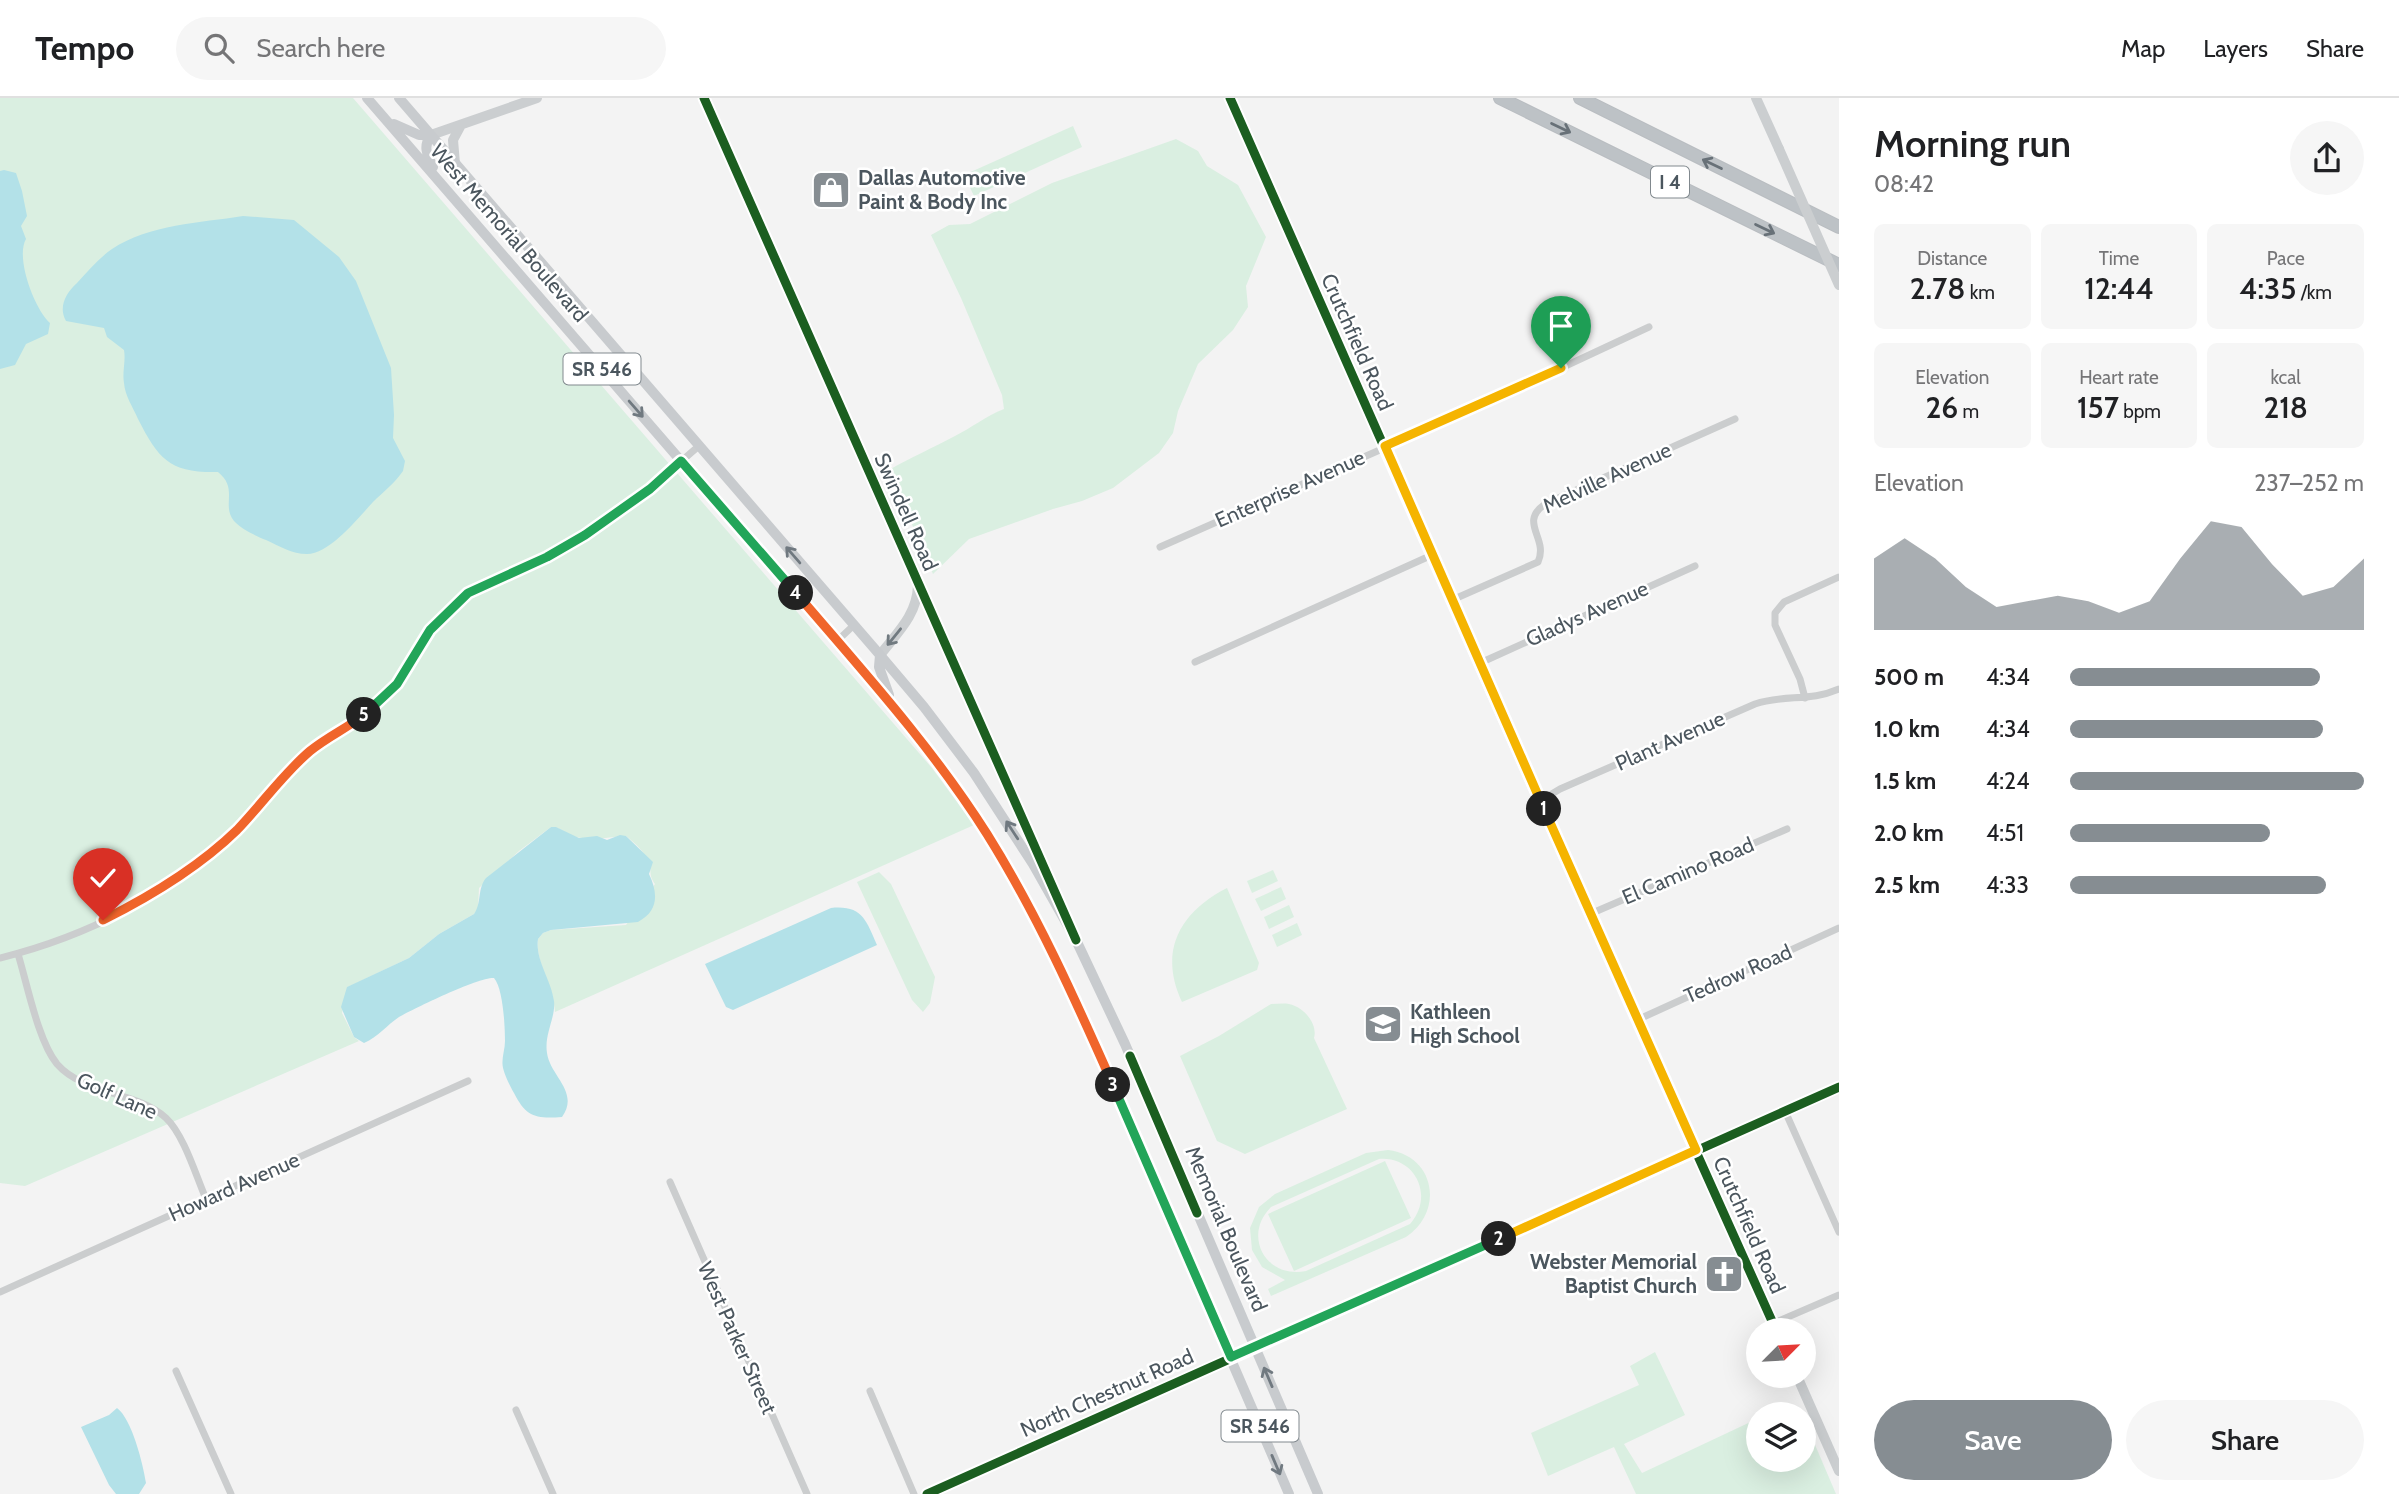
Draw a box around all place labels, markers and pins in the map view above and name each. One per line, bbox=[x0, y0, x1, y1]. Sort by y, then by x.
place label: Dallas Automotive Paint & Body Inc bbox=[858, 165, 1026, 214]
shop icon: Dallas Automotive Paint & Body Inc bbox=[810, 169, 852, 211]
pin bbox=[1531, 296, 1591, 368]
pin: 4 bbox=[778, 575, 814, 610]
pin: 5 bbox=[346, 698, 382, 732]
pin: 1 bbox=[1526, 792, 1562, 826]
pin bbox=[73, 848, 133, 920]
place label: Kathleen High School bbox=[1410, 999, 1520, 1048]
school or university icon: Kathleen High School bbox=[1362, 1003, 1404, 1045]
pin: 3 bbox=[1096, 1068, 1130, 1102]
pin: 2 bbox=[1482, 1222, 1516, 1256]
place label: Webster Memorial Baptist Church bbox=[1530, 1249, 1697, 1298]
church icon: Webster Memorial Baptist Church bbox=[1703, 1253, 1745, 1295]

